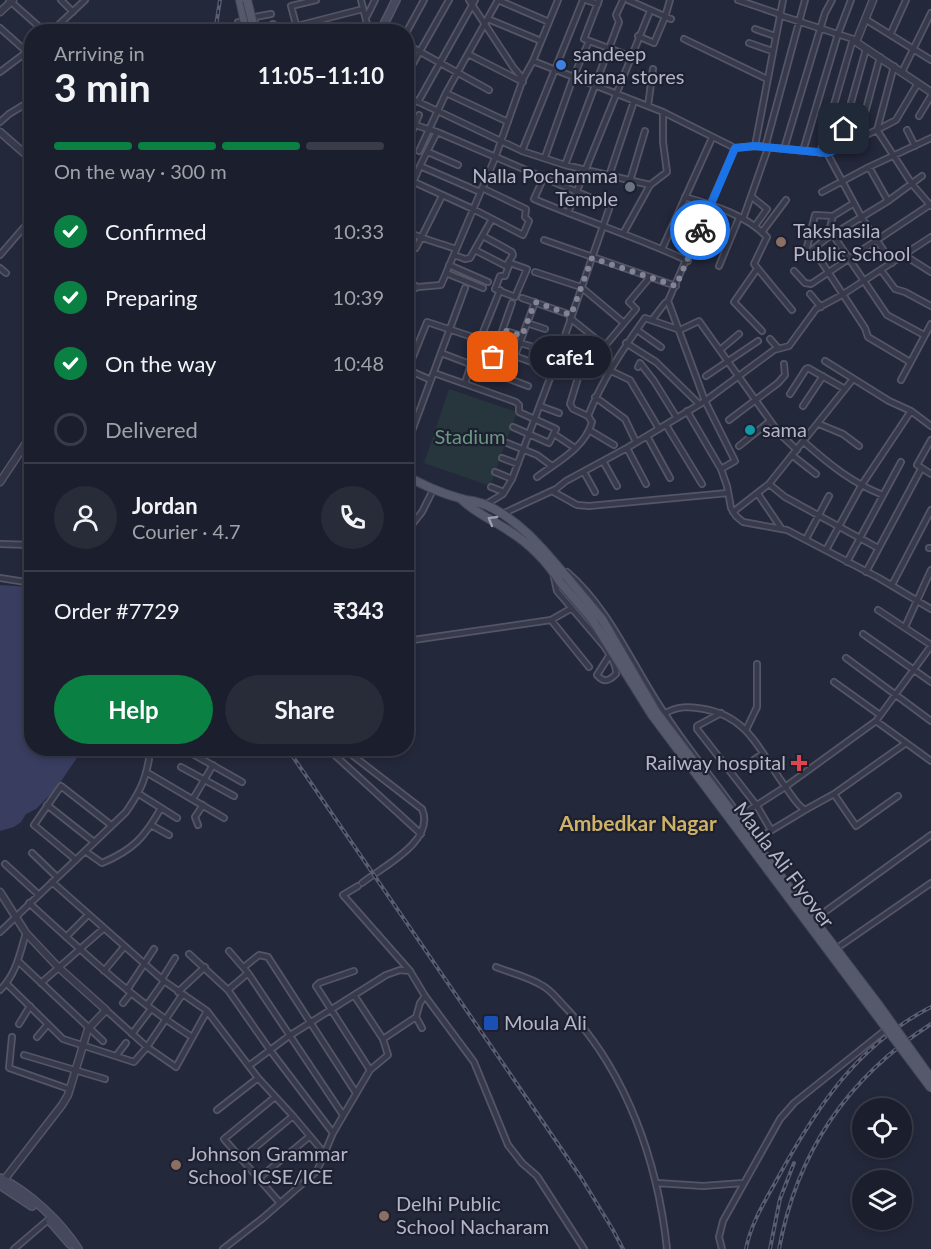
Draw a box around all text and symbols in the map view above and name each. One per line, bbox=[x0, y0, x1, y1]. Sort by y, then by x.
text: Arriving in bbox=[54, 41, 145, 65]
place label: sandeep kirana stores bbox=[573, 41, 684, 88]
marker: sandeep kirana stores bbox=[554, 58, 568, 72]
text: 11:05–11:10 bbox=[258, 62, 384, 89]
text: 3 min bbox=[54, 64, 151, 110]
pin bbox=[818, 103, 869, 154]
icon: home bbox=[827, 112, 860, 145]
text: On the way · 300 m bbox=[54, 159, 227, 183]
place label: Nalla Pochamma Temple bbox=[472, 163, 618, 210]
marker: Nalla Pochamma Temple bbox=[623, 180, 637, 194]
courier bbox=[670, 200, 730, 260]
icon: bike bbox=[684, 214, 717, 247]
icon: check bbox=[54, 215, 87, 248]
text: Confirmed bbox=[105, 218, 207, 245]
place label: Takshasila Public School bbox=[793, 218, 910, 265]
text: 10:33 bbox=[333, 219, 384, 243]
marker: Takshasila Public School bbox=[774, 235, 788, 249]
icon: check bbox=[54, 281, 87, 314]
text: Preparing bbox=[105, 284, 197, 311]
text: 10:39 bbox=[333, 285, 384, 309]
pin bbox=[467, 331, 518, 382]
callout: cafe1 bbox=[529, 336, 610, 378]
icon: bag bbox=[476, 340, 509, 373]
text: cafe1 bbox=[546, 345, 595, 369]
icon: check bbox=[54, 347, 87, 380]
text: On the way bbox=[105, 350, 216, 377]
text: 10:48 bbox=[333, 351, 384, 375]
text: Delivered bbox=[105, 416, 198, 443]
place label: sama bbox=[762, 417, 807, 441]
marker: sama bbox=[743, 423, 757, 437]
park label: Stadium bbox=[434, 424, 506, 448]
button: person bbox=[54, 486, 117, 549]
button: phone bbox=[321, 486, 384, 549]
text: Jordan bbox=[132, 492, 198, 519]
one-way arrow bbox=[488, 516, 498, 528]
text: Courier · 4.7 bbox=[132, 519, 241, 543]
text: Order #7729 bbox=[54, 597, 180, 624]
text: ₹343 bbox=[333, 597, 384, 624]
button: Help bbox=[54, 675, 213, 744]
button: Share bbox=[225, 675, 384, 744]
place label: Railway hospital bbox=[645, 750, 786, 774]
marker: Railway hospital bbox=[790, 754, 808, 772]
street label: Maula Ali Flyover bbox=[730, 797, 840, 933]
district label: Ambedkar Nagar bbox=[558, 810, 717, 835]
place label: Moula Ali bbox=[504, 1010, 587, 1034]
marker: Moula Ali bbox=[482, 1014, 500, 1032]
map controls bbox=[852, 1098, 912, 1230]
button: locate bbox=[852, 1098, 912, 1158]
place label: Johnson Grammar School ICSE/ICE bbox=[188, 1141, 348, 1188]
marker: Johnson Grammar School ICSE/ICE bbox=[169, 1158, 183, 1172]
button: layers bbox=[852, 1170, 912, 1230]
place label: Delhi Public School Nacharam bbox=[396, 1191, 549, 1238]
marker: Delhi Public School Nacharam bbox=[377, 1209, 391, 1223]

